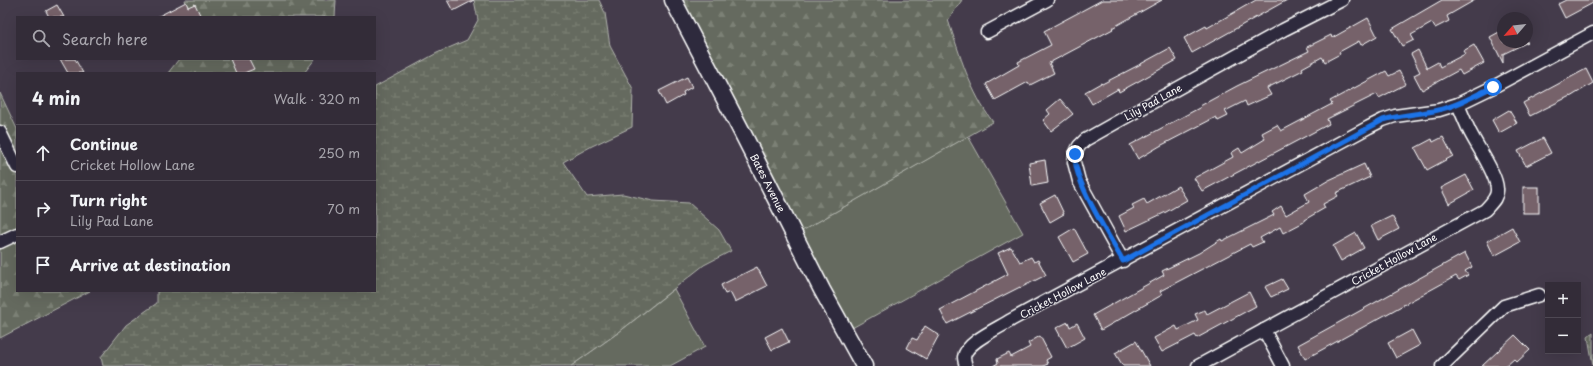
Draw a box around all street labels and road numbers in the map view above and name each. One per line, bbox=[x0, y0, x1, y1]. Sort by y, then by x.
street label: Lily Pad Lane bbox=[1121, 79, 1185, 124]
street label: Bates Avenue bbox=[747, 151, 790, 215]
street label: Cricket Hollow Lane bbox=[1348, 229, 1440, 288]
street label: Cricket Hollow Lane bbox=[1017, 263, 1109, 322]

